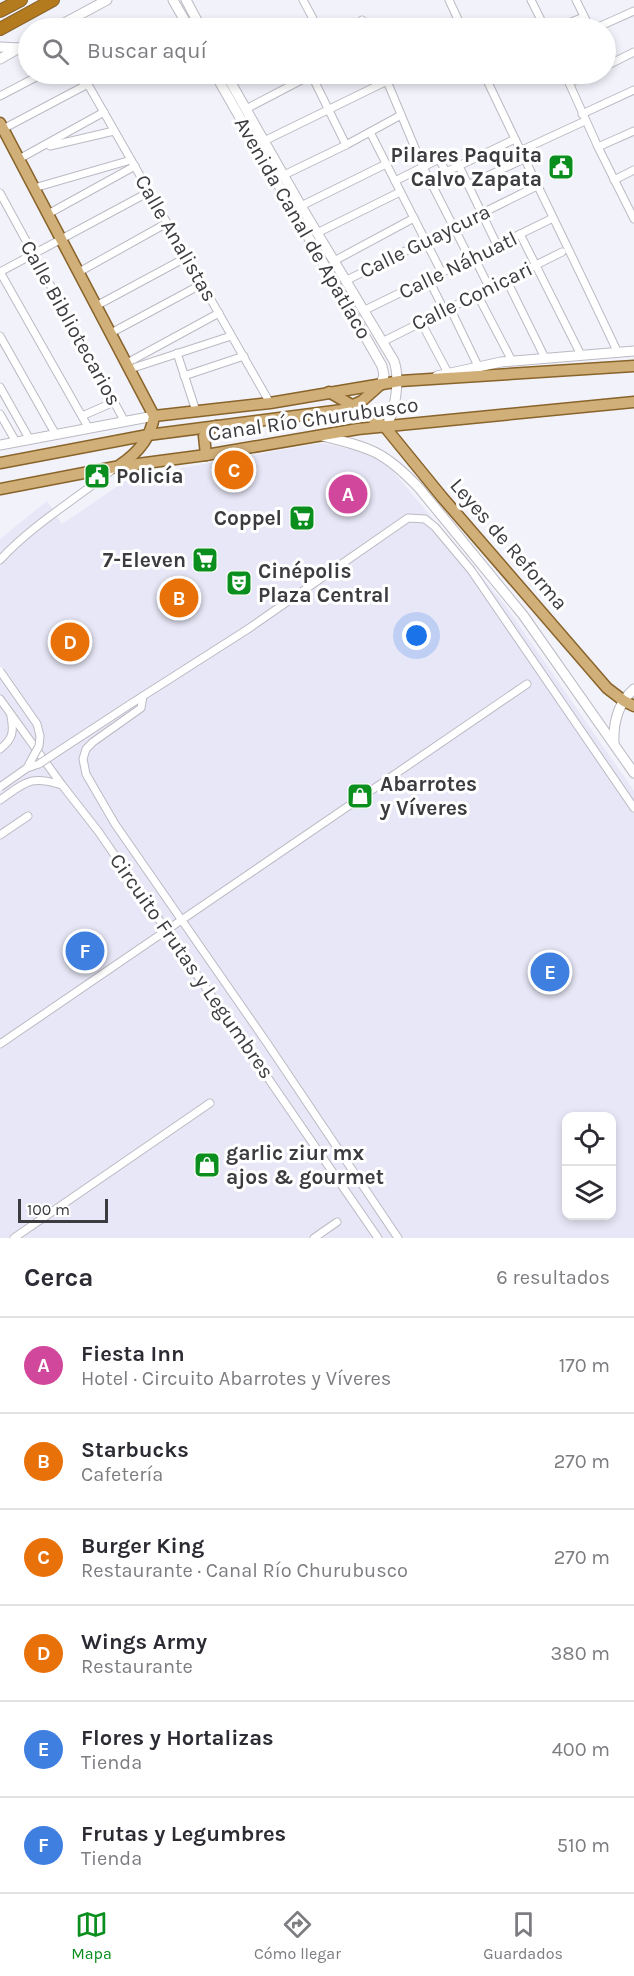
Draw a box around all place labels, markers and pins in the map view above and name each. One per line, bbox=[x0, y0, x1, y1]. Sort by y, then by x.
place label: Pilares Paquita Calvo Zapata bbox=[391, 143, 542, 191]
public building icon: Pilares Paquita Calvo Zapata bbox=[546, 152, 576, 182]
pin: C bbox=[214, 448, 254, 492]
public building icon: Policía bbox=[82, 461, 112, 491]
place label: Policía bbox=[116, 464, 184, 488]
pin: A bbox=[328, 472, 368, 516]
supermarket icon: Coppel bbox=[287, 503, 317, 533]
place label: Coppel bbox=[214, 506, 282, 530]
supermarket icon: 7-Eleven bbox=[190, 545, 220, 575]
place label: 7-Eleven bbox=[103, 548, 186, 572]
place label: Cinépolis Plaza Central bbox=[258, 559, 390, 607]
theatre icon: Cinépolis Plaza Central bbox=[224, 568, 254, 598]
pin: B bbox=[160, 576, 198, 620]
pin: D bbox=[50, 620, 90, 664]
place label: Abarrotes y Víveres bbox=[380, 772, 477, 820]
shop icon: Abarrotes y Víveres bbox=[345, 781, 375, 811]
pin: F bbox=[66, 928, 104, 974]
pin: E bbox=[530, 950, 570, 994]
place label: garlic ziur mx ajos & gourmet bbox=[226, 1141, 384, 1189]
shop icon: garlic ziur mx ajos & gourmet bbox=[192, 1150, 222, 1180]

